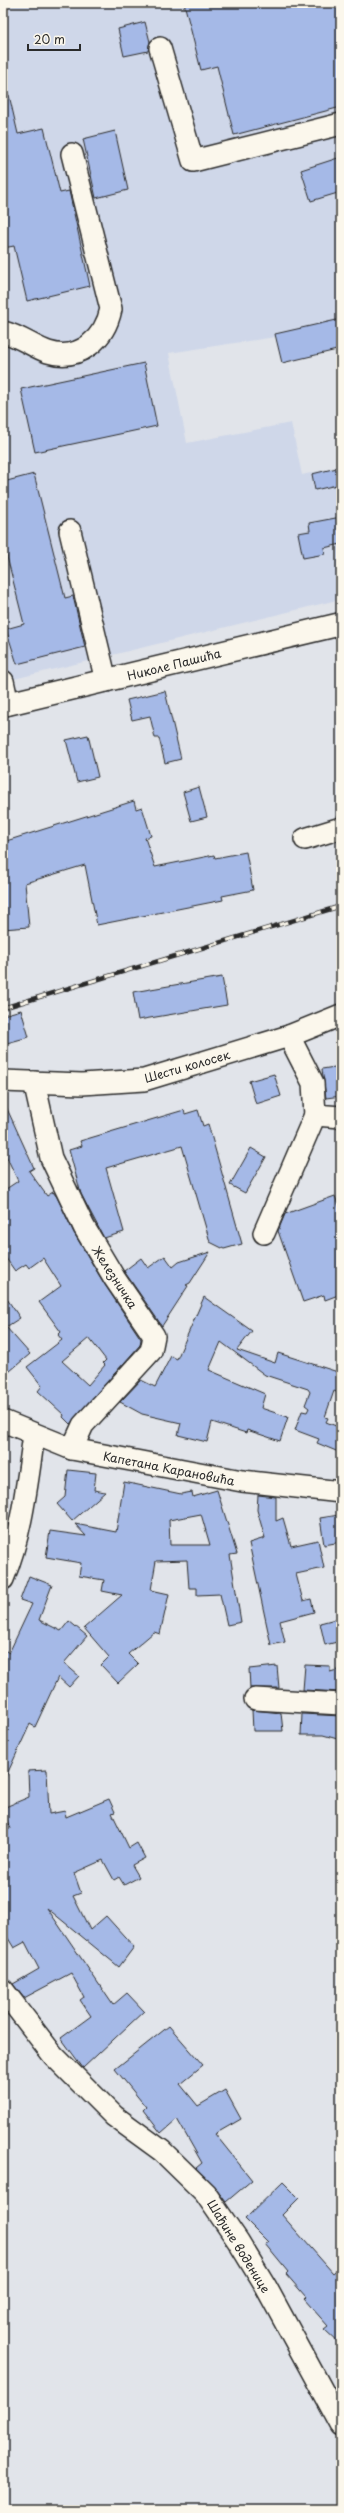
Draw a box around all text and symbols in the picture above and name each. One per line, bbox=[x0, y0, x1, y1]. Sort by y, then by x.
scale bar bbox=[28, 26, 80, 52]
text: 20 m bbox=[34, 30, 65, 48]
street label: Николе Пашића bbox=[125, 644, 223, 684]
street label: Шести колосек bbox=[142, 1045, 233, 1087]
street label: Железничка bbox=[88, 1242, 142, 1312]
street label: Капетана Карановића bbox=[102, 1446, 237, 1490]
street label: Шађине воденице bbox=[203, 2196, 275, 2296]

